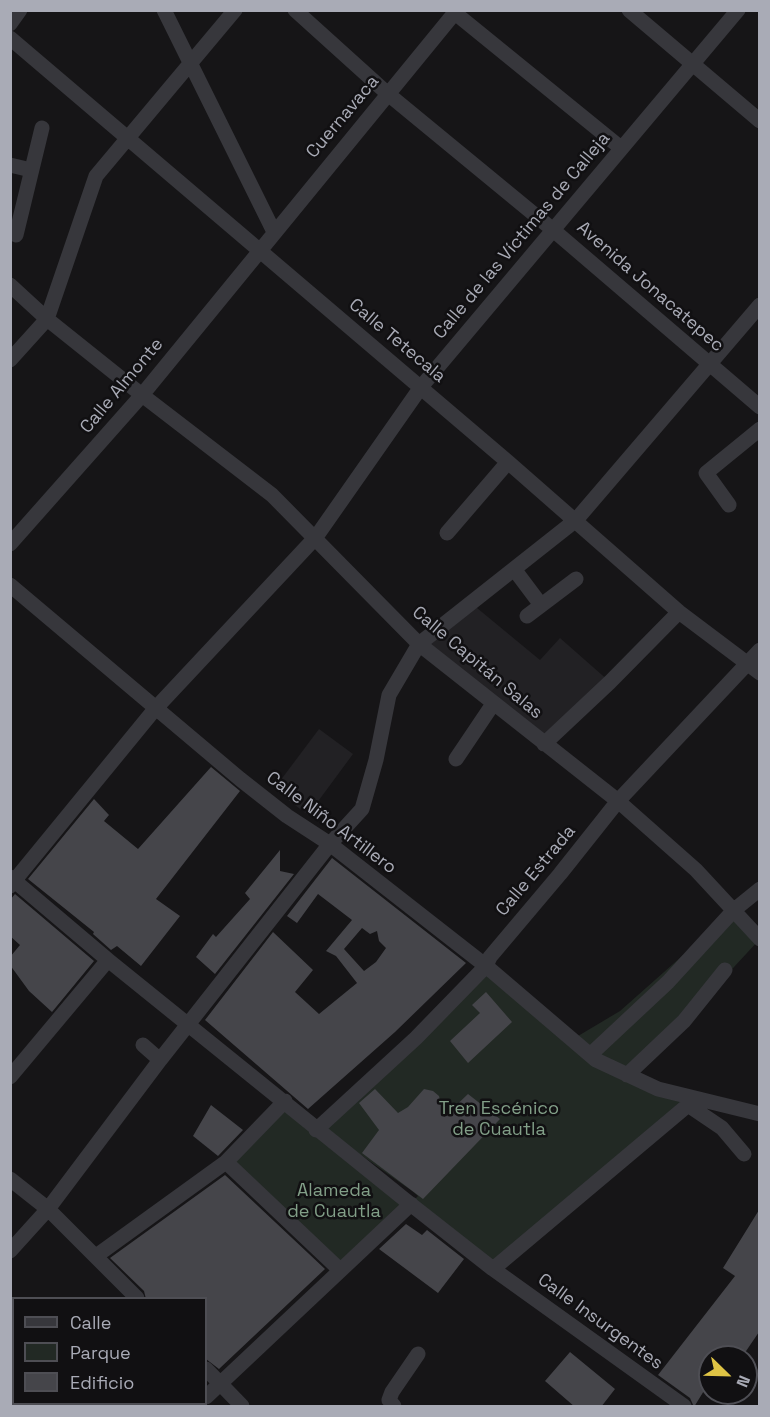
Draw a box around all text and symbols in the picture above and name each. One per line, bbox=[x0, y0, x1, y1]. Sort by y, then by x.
street label: Cuernavaca bbox=[302, 71, 384, 163]
street label: Calle de las Víctimas de Calleja bbox=[429, 128, 615, 344]
street label: Avenida Jonacatepec bbox=[572, 217, 728, 357]
street label: Calle Tetecala bbox=[344, 294, 450, 388]
street label: Calle Almonte bbox=[76, 334, 168, 438]
street label: Calle Capitán Salas bbox=[407, 602, 547, 724]
street label: Calle Niño Artillero bbox=[262, 767, 400, 879]
street label: Calle Estrada bbox=[492, 821, 580, 921]
park label: Tren Escénico de Cuautla bbox=[439, 1098, 559, 1140]
park label: Alameda de Cuautla bbox=[287, 1180, 381, 1222]
street label: Calle Insurgentes bbox=[533, 1269, 667, 1375]
legend bbox=[12, 1297, 207, 1405]
text: Calle bbox=[70, 1311, 111, 1334]
text: Parque bbox=[70, 1341, 131, 1364]
north arrow bbox=[698, 1345, 758, 1405]
text: Edificio bbox=[70, 1371, 134, 1394]
text: N bbox=[731, 1372, 755, 1390]

